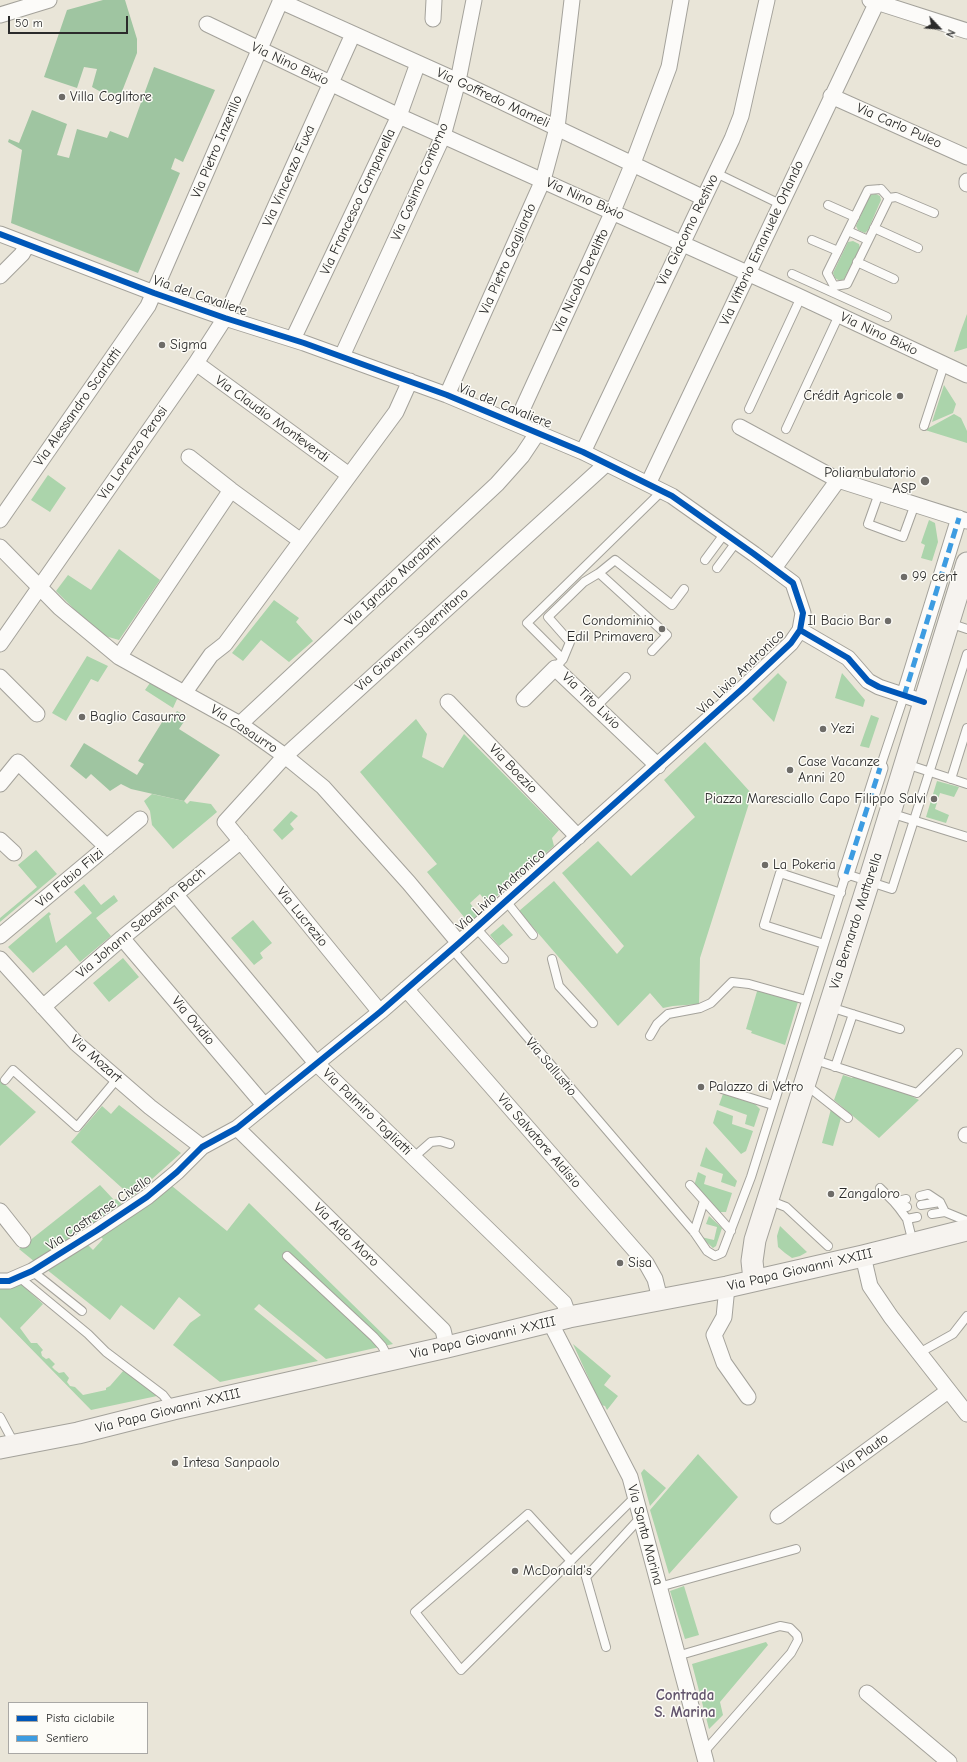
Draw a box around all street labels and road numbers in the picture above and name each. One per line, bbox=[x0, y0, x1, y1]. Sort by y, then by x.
street label: Via Nino Bixio bbox=[248, 39, 332, 89]
street label: Via Goffredo Mameli bbox=[434, 64, 552, 132]
street label: Via Pietro Inzerillo bbox=[188, 93, 246, 201]
street label: Via Carlo Puleo bbox=[854, 100, 944, 152]
street label: Via Cosimo Contorno bbox=[388, 120, 452, 244]
street label: Via Vincenzo Fuxa bbox=[259, 123, 319, 229]
street label: Via Francesco Campanella bbox=[317, 126, 399, 278]
street label: Via Vittorio Emanuele Orlando bbox=[716, 158, 808, 328]
street label: Via Giacomo Restivo bbox=[654, 171, 722, 289]
street label: Via Nino Bixio bbox=[543, 174, 627, 224]
street label: Via Pietro Gagliardo bbox=[476, 201, 540, 317]
street label: Via Nicolò Derelitto bbox=[549, 226, 613, 336]
street label: Via del Cavaliere bbox=[150, 272, 250, 320]
street label: Via Nino Bixio bbox=[837, 309, 921, 359]
street label: Via Alessandro Scarlatti bbox=[31, 344, 125, 470]
street label: Via Claudio Monteverdi bbox=[212, 372, 332, 466]
street label: Via del Cavaliere bbox=[456, 380, 554, 432]
street label: Via Lorenzo Perosi bbox=[94, 403, 172, 503]
street label: Via Ignazio Marabitti bbox=[342, 532, 444, 630]
street label: Via Giovanni Salernitano bbox=[352, 585, 472, 695]
street label: Via Livio Andronico bbox=[694, 626, 788, 718]
street label: Via Tito Livio bbox=[558, 669, 624, 733]
street label: Via Casaurro bbox=[207, 701, 281, 757]
street label: Via Boezio bbox=[485, 741, 541, 797]
street label: Via Fabio Filzi bbox=[33, 845, 107, 911]
street label: Via Livio Andronico bbox=[453, 845, 549, 935]
street label: Via Bernardo Mattarella bbox=[826, 850, 886, 992]
street label: Via Johann Sebastian Bach bbox=[73, 864, 209, 982]
street label: Via Lucrezio bbox=[273, 884, 331, 950]
street label: Via Ovidio bbox=[168, 993, 218, 1049]
street label: Via Mozart bbox=[67, 1031, 125, 1087]
street label: Via Sallustio bbox=[522, 1034, 580, 1100]
street label: Via Palmiro Togliatti bbox=[319, 1065, 415, 1159]
street label: Via Salvatore Aldisio bbox=[493, 1090, 585, 1192]
street label: Via Castrense Civello bbox=[43, 1171, 155, 1255]
street label: Via Aldo Moro bbox=[310, 1199, 382, 1271]
street label: Via Papa Giovanni XXIII bbox=[726, 1245, 874, 1295]
street label: Via Papa Giovanni XXIII bbox=[409, 1313, 557, 1363]
street label: Via Papa Giovanni XXIII bbox=[94, 1385, 242, 1437]
street label: Via Plauto bbox=[834, 1430, 892, 1478]
street label: Via Santa Marina bbox=[624, 1483, 666, 1587]

